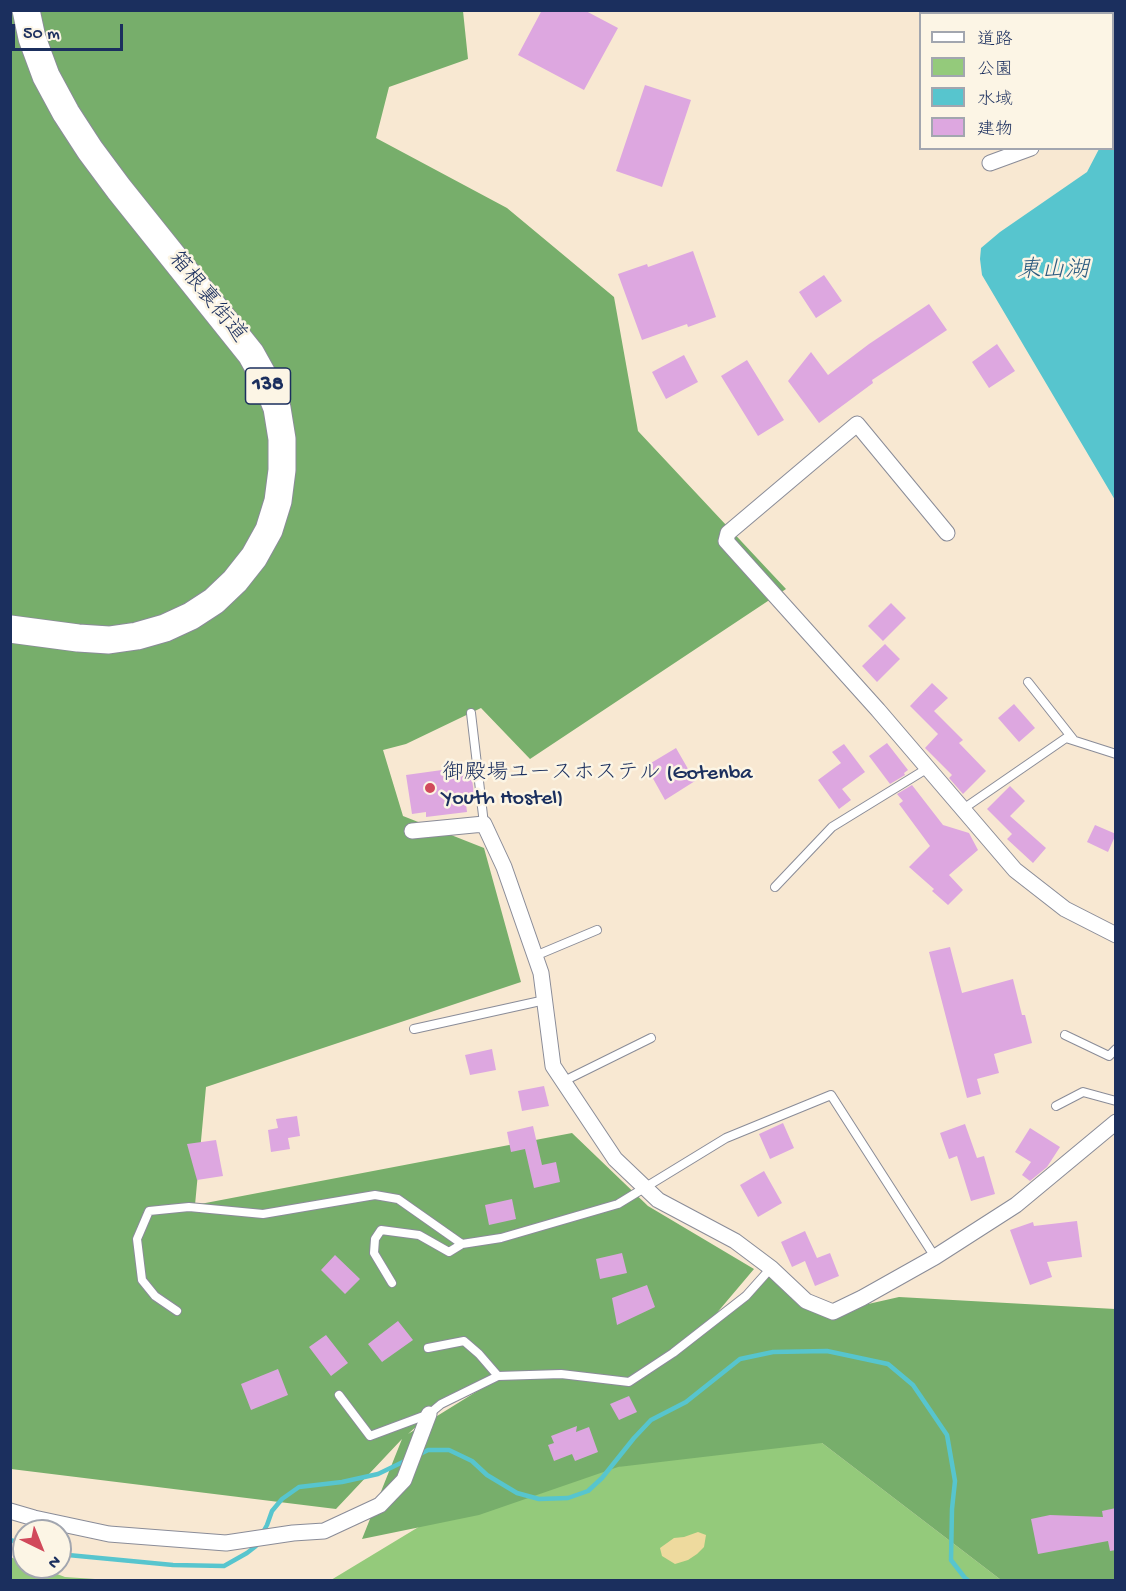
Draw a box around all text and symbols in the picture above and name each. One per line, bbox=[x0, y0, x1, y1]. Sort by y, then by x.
scale bar bbox=[15, 12, 126, 50]
legend bbox=[919, 12, 1114, 150]
text: 50 m bbox=[23, 24, 60, 45]
text: 道路 bbox=[977, 30, 1013, 51]
text: 公園 bbox=[977, 60, 1013, 81]
text: 水域 bbox=[977, 90, 1013, 111]
text: 建物 bbox=[977, 120, 1013, 141]
street label: 箱根裏街道 bbox=[161, 247, 251, 349]
water label: 東山湖 bbox=[1017, 258, 1089, 286]
road number: 138 bbox=[246, 368, 290, 404]
place label: 御殿場ユースホステル (Gotenba Youth Hostel) bbox=[442, 762, 752, 813]
marker: 御殿場ユースホステル (Gotenba Youth Hostel) bbox=[423, 781, 437, 795]
north arrow bbox=[12, 1519, 72, 1579]
text: N bbox=[43, 1551, 64, 1572]

